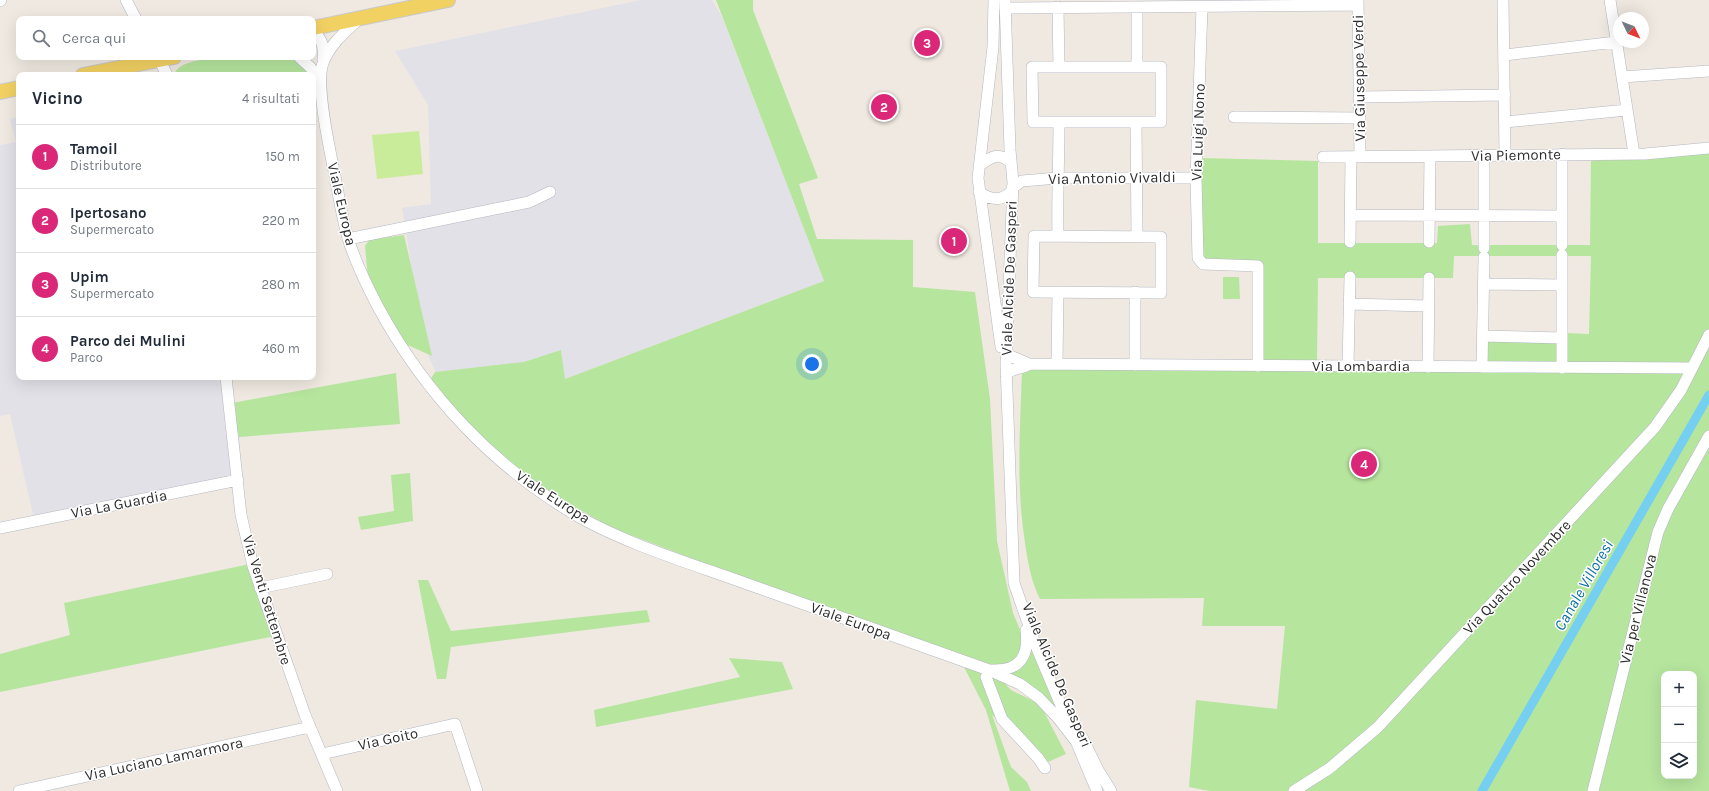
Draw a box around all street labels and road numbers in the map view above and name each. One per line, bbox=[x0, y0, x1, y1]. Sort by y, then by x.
street label: Via Giuseppe Verdi bbox=[1349, 14, 1369, 142]
street label: Via Luigi Nono bbox=[1187, 83, 1209, 181]
street label: Via Piemonte bbox=[1471, 145, 1561, 165]
street label: Viale Europa bbox=[324, 161, 360, 247]
street label: Via Antonio Vivaldi bbox=[1048, 168, 1176, 188]
street label: Viale Alcide De Gasperi bbox=[997, 200, 1021, 356]
street label: Via Lombardia bbox=[1312, 357, 1410, 375]
street label: Viale Europa bbox=[513, 466, 593, 528]
street label: Via La Guardia bbox=[69, 486, 169, 522]
street label: Via Quattro Novembre bbox=[1459, 516, 1575, 638]
street label: Via Venti Settembre bbox=[239, 533, 295, 667]
street label: Via per Villanova bbox=[1616, 552, 1660, 666]
street label: Viale Europa bbox=[808, 598, 894, 644]
street label: Viale Alcide De Gasperi bbox=[1018, 600, 1096, 750]
street label: Via Goito bbox=[356, 724, 420, 754]
street label: Via Luciano Lamarmora bbox=[83, 733, 245, 785]

